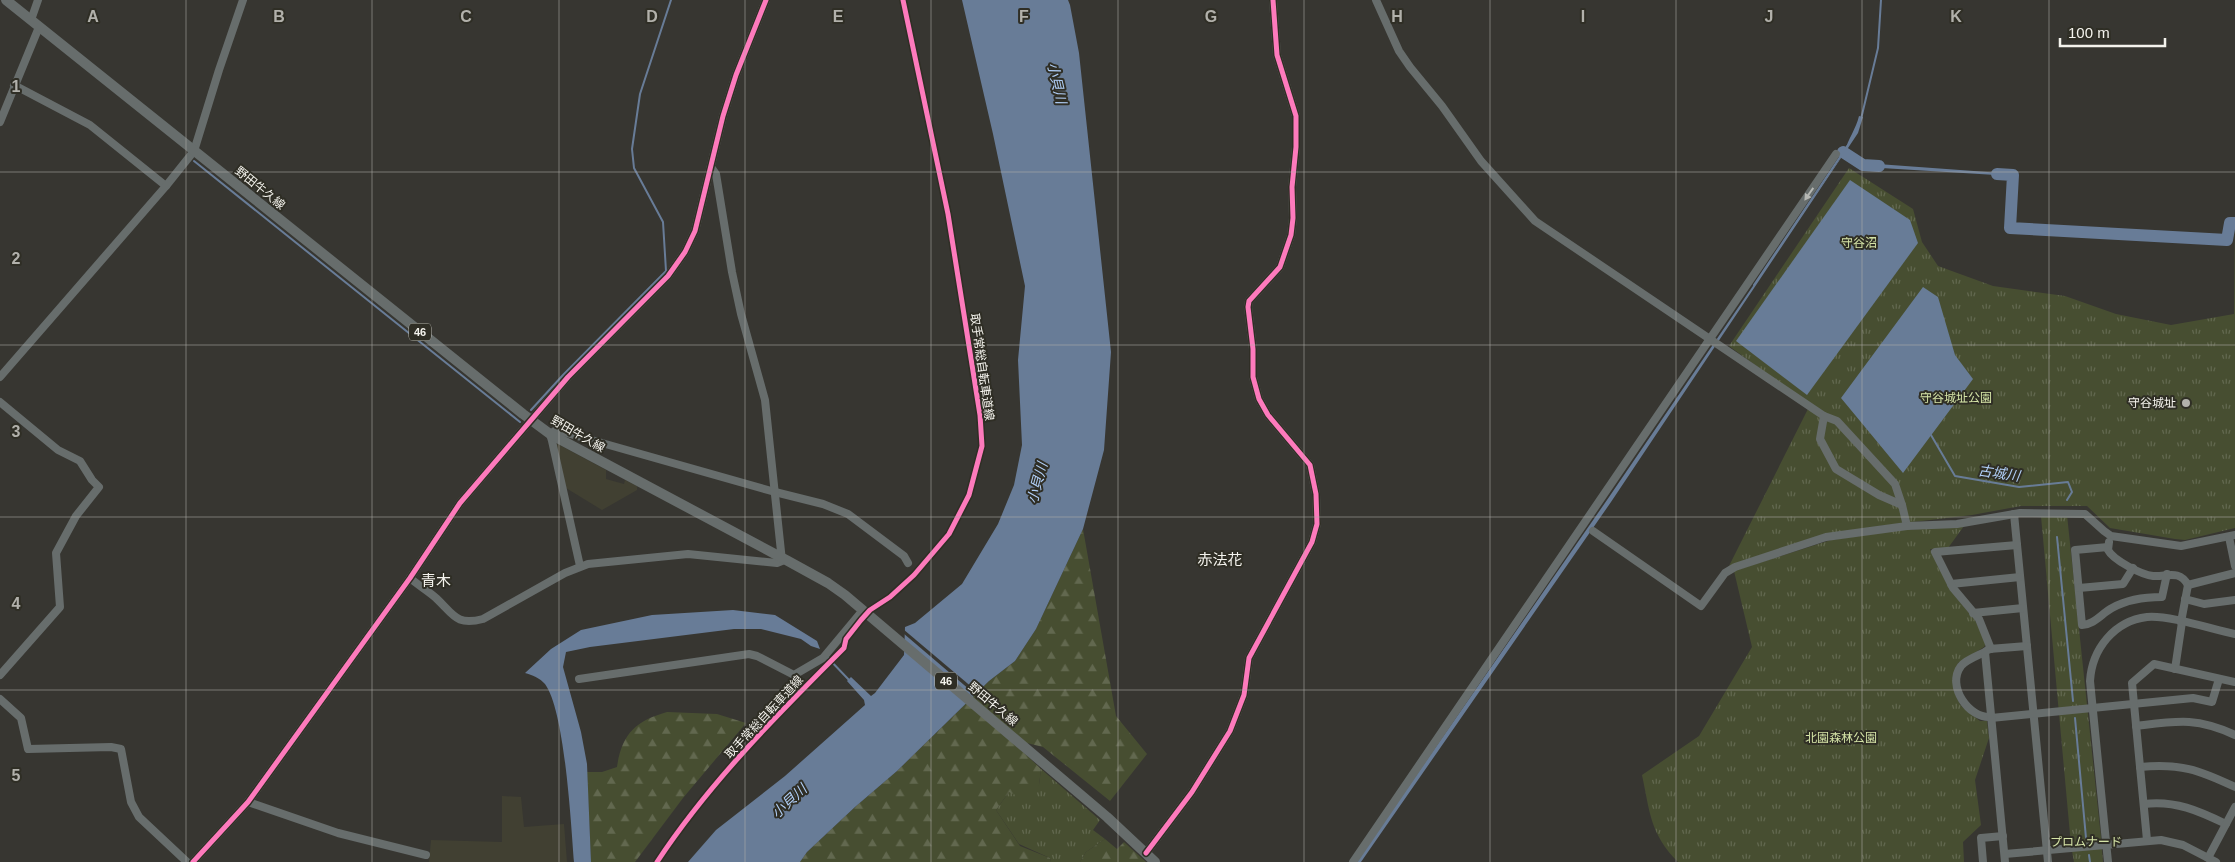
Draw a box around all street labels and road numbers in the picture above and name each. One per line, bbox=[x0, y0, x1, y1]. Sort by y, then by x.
street label: 野田牛久線 bbox=[232, 164, 288, 212]
street label: 取手常総自転車道線 bbox=[968, 313, 996, 421]
road number: 46 bbox=[409, 324, 431, 341]
street label: 野田牛久線 bbox=[549, 413, 607, 455]
road number: 46 bbox=[935, 672, 957, 689]
street label: 取手常総自転車道線 bbox=[722, 673, 806, 761]
street label: 野田牛久線 bbox=[966, 679, 1020, 729]

